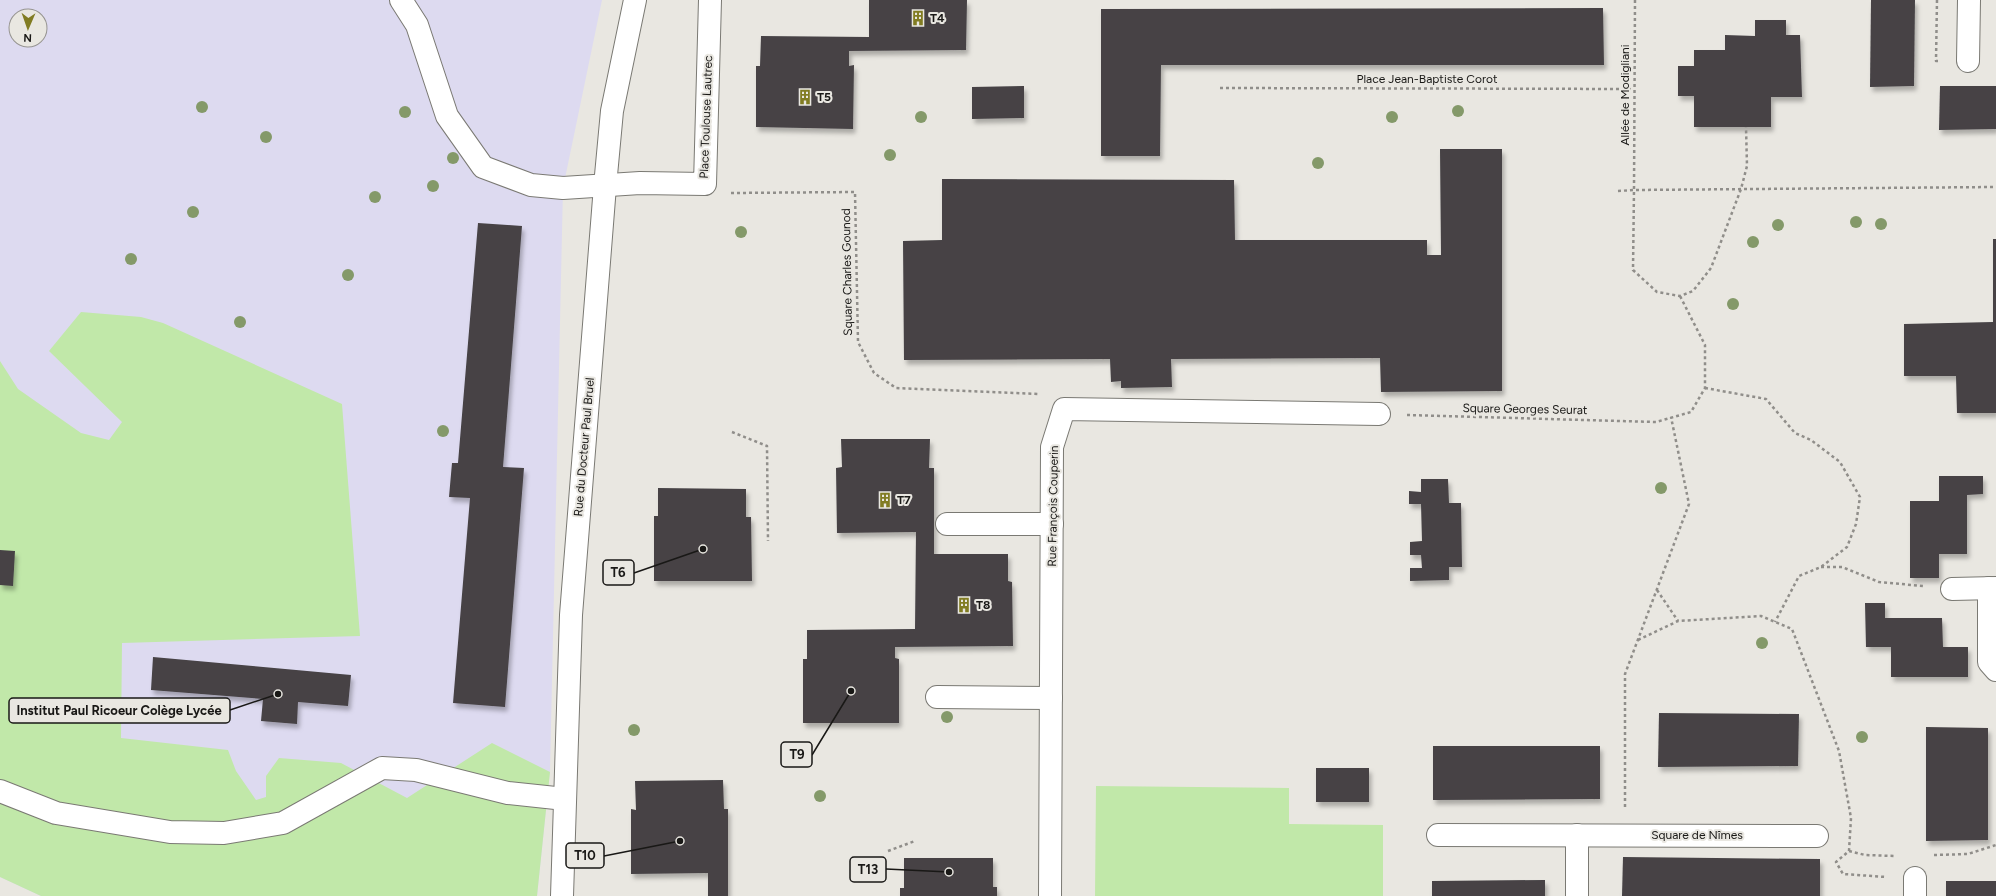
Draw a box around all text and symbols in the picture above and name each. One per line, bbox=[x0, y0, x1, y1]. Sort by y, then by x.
north arrow bbox=[8, 8, 48, 48]
building icon: T4 bbox=[909, 9, 927, 27]
place label: T4 bbox=[930, 11, 945, 25]
text: N bbox=[23, 31, 32, 44]
street label: Allée de Modigliani bbox=[1618, 44, 1632, 146]
street label: Place Toulouse Lautrec bbox=[697, 55, 715, 179]
street label: Place Jean-Baptiste Corot bbox=[1357, 72, 1498, 86]
building icon: T5 bbox=[796, 88, 814, 106]
place label: T5 bbox=[817, 90, 831, 104]
street label: Square Charles Gounod bbox=[839, 208, 855, 336]
street label: Rue du Docteur Paul Bruel bbox=[571, 377, 597, 517]
street label: Square Georges Seurat bbox=[1462, 401, 1588, 417]
street label: Rue François Couperin bbox=[1045, 445, 1061, 567]
building icon: T7 bbox=[876, 491, 894, 509]
place label: T7 bbox=[897, 493, 911, 507]
callout: T6 bbox=[603, 560, 634, 585]
text: T6 bbox=[610, 565, 626, 580]
building icon: T8 bbox=[955, 596, 973, 614]
place label: T8 bbox=[976, 598, 990, 612]
callout: Institut Paul Ricoeur Colège Lycée bbox=[9, 698, 230, 723]
text: Institut Paul Ricoeur Colège Lycée bbox=[16, 703, 222, 718]
callout: T9 bbox=[781, 742, 812, 767]
text: T9 bbox=[789, 747, 805, 762]
street label: Square de Nîmes bbox=[1651, 828, 1743, 842]
callout: T10 bbox=[566, 843, 604, 868]
text: T10 bbox=[574, 848, 596, 863]
callout: T13 bbox=[850, 857, 886, 882]
text: T13 bbox=[858, 862, 878, 877]

